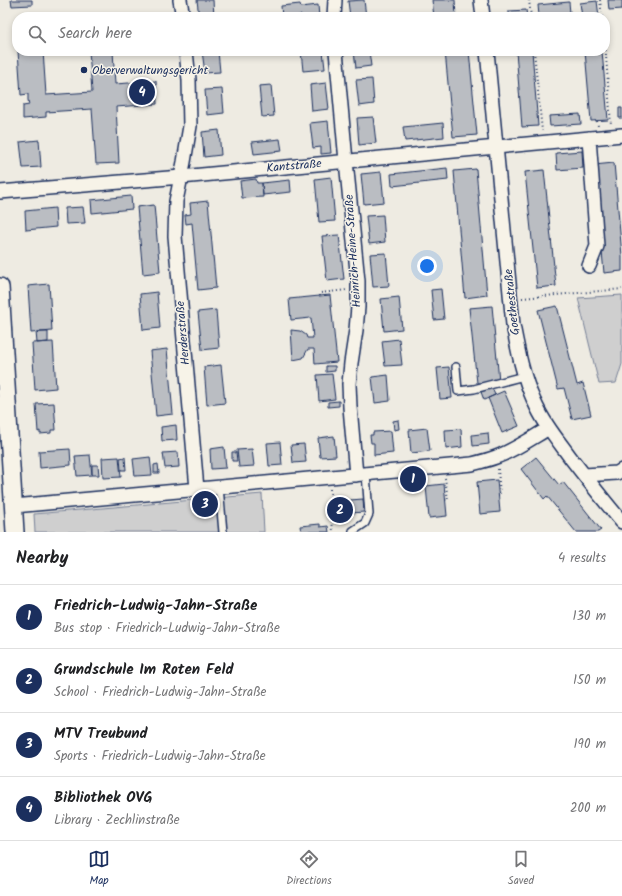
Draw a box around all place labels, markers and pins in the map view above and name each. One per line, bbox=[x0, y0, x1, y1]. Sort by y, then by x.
place label: Oberverwaltungsgericht bbox=[92, 61, 208, 80]
marker: Oberverwaltungsgericht bbox=[79, 65, 89, 75]
pin: 4 bbox=[129, 77, 155, 107]
pin: 1 bbox=[400, 464, 426, 494]
pin: 3 bbox=[192, 489, 218, 519]
pin: 2 bbox=[327, 495, 353, 525]

